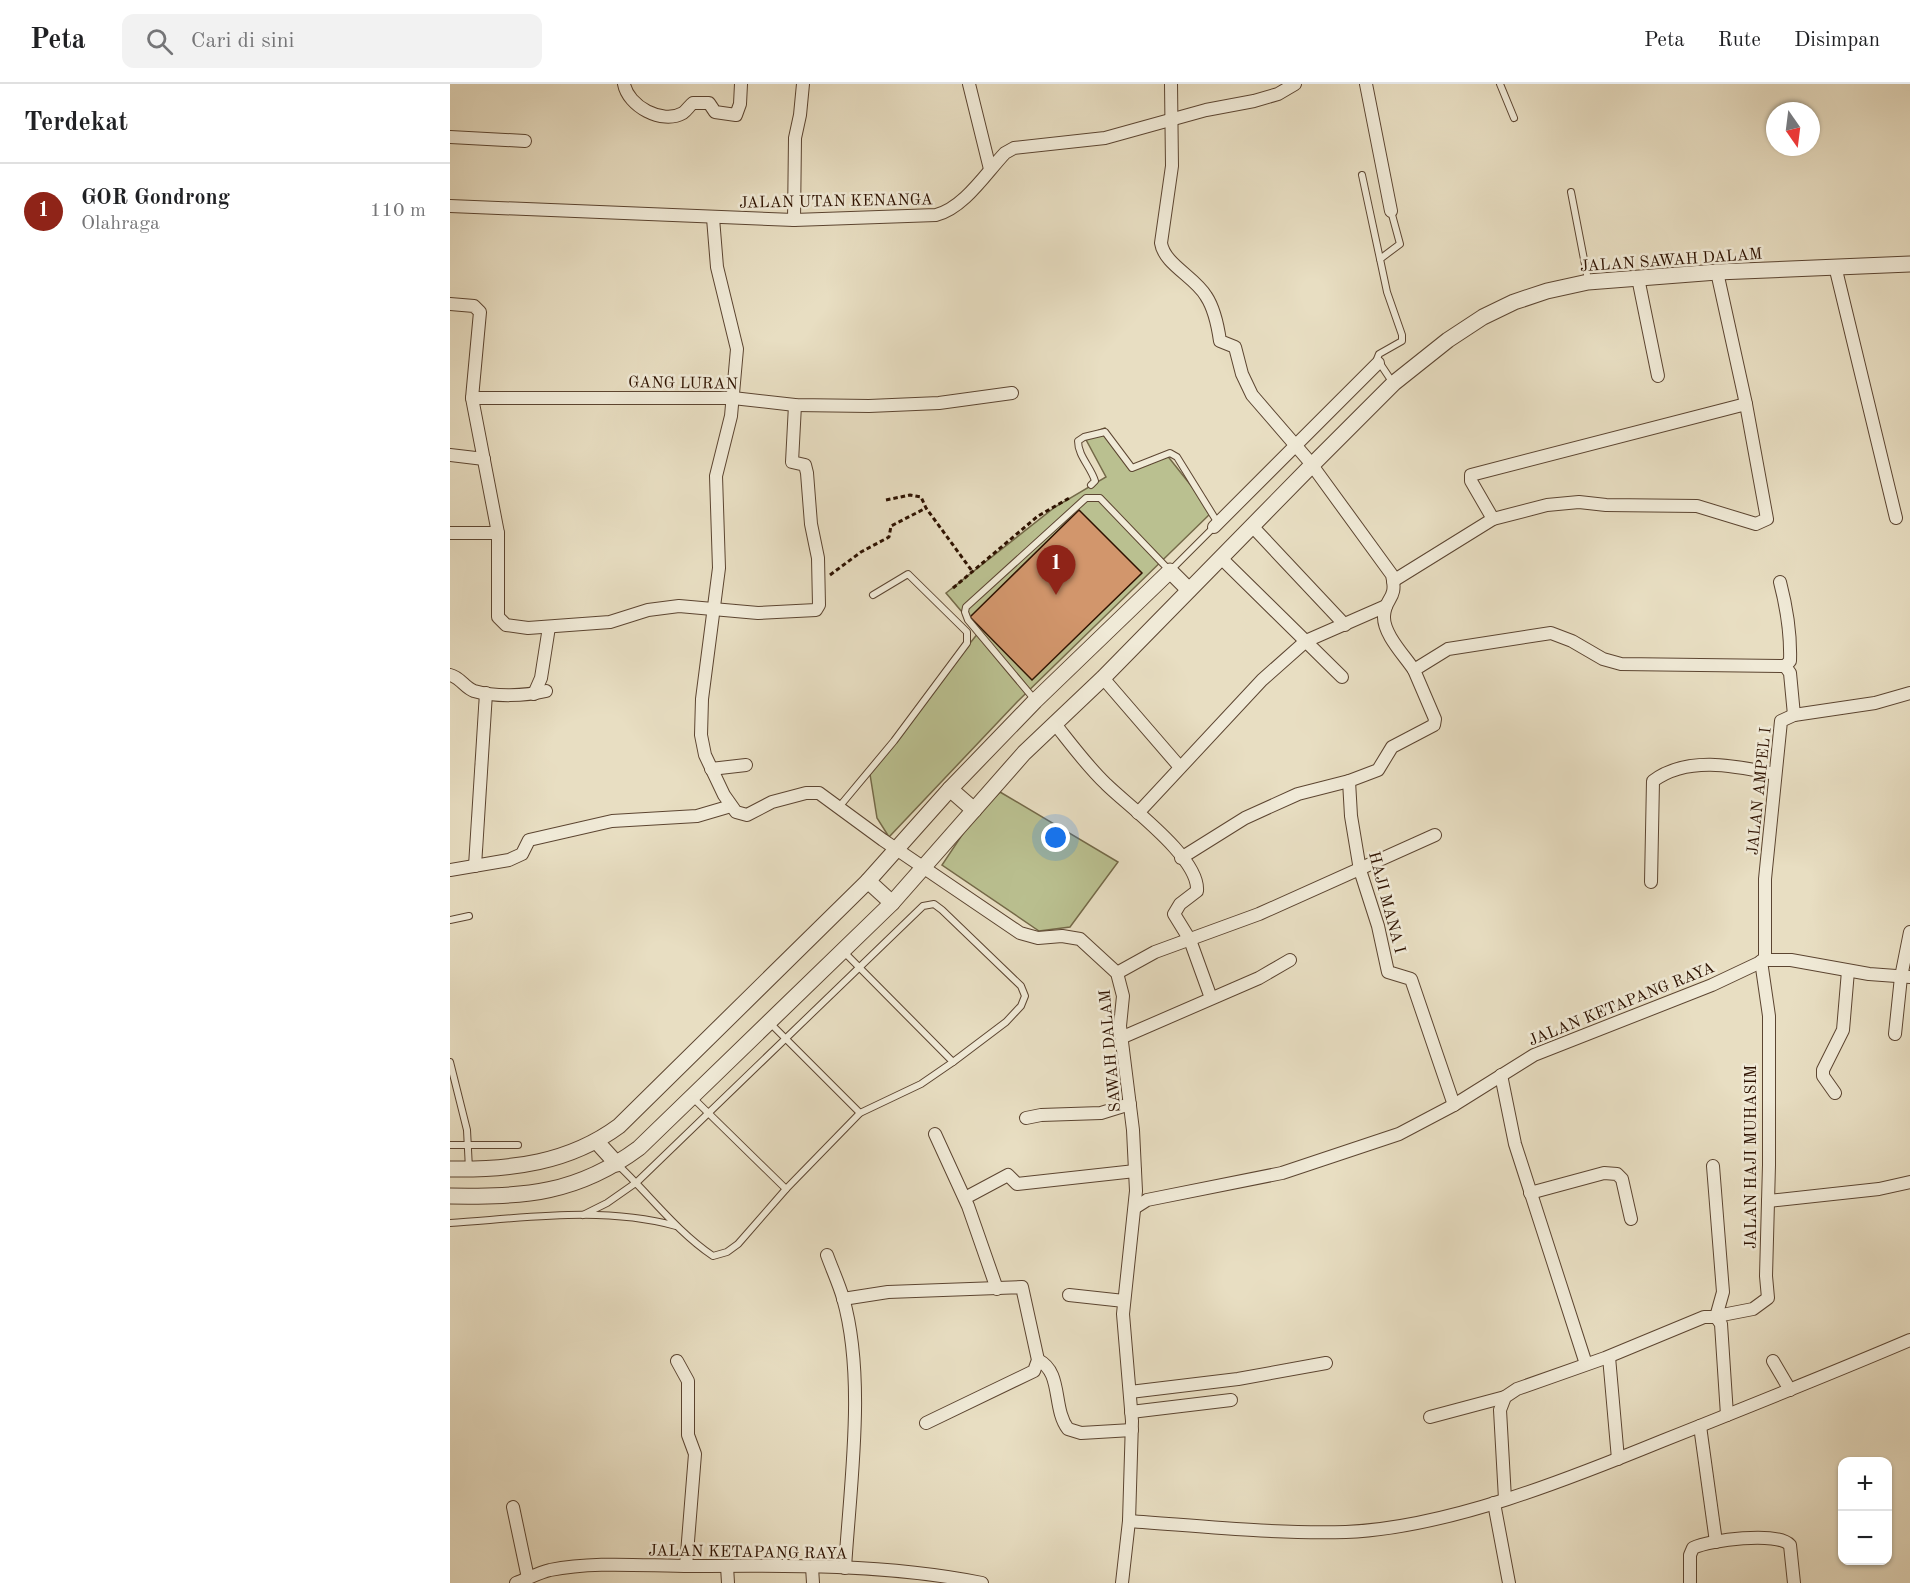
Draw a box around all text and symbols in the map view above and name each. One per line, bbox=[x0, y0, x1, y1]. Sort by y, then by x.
search box bbox=[122, 14, 542, 68]
icon: search bbox=[143, 25, 176, 58]
text: Peta bbox=[30, 27, 86, 55]
text: Cari di sini bbox=[191, 30, 294, 52]
text: Peta bbox=[1644, 30, 1685, 51]
text: Rute bbox=[1718, 30, 1761, 51]
text: Disimpan bbox=[1794, 30, 1880, 51]
north arrow bbox=[1766, 102, 1820, 156]
text: Terdekat bbox=[24, 110, 128, 136]
text: GOR Gondrong bbox=[81, 187, 230, 209]
street label: JALAN UTAN KENANGA bbox=[739, 192, 933, 212]
text: 1 bbox=[38, 201, 49, 221]
text: 110 m bbox=[370, 201, 426, 221]
text: Olahraga bbox=[81, 214, 160, 234]
street label: JALAN SAWAH DALAM bbox=[1579, 247, 1763, 275]
street label: GANG LURAN bbox=[628, 375, 738, 393]
pin: 1 bbox=[1036, 546, 1076, 595]
street label: JALAN AMPEL I bbox=[1745, 726, 1775, 856]
your location bbox=[1041, 823, 1070, 852]
street label: HAJI MANA I bbox=[1365, 850, 1407, 955]
street label: JALAN KETAPANG RAYA bbox=[1526, 960, 1717, 1050]
street label: SAWAH DALAM bbox=[1098, 989, 1124, 1113]
street label: JALAN HAJI MUHASIM bbox=[1744, 1065, 1760, 1249]
map controls bbox=[1838, 1457, 1892, 1565]
button: + bbox=[1838, 1457, 1892, 1511]
button: − bbox=[1838, 1511, 1892, 1565]
street label: JALAN KETAPANG RAYA bbox=[648, 1543, 848, 1563]

